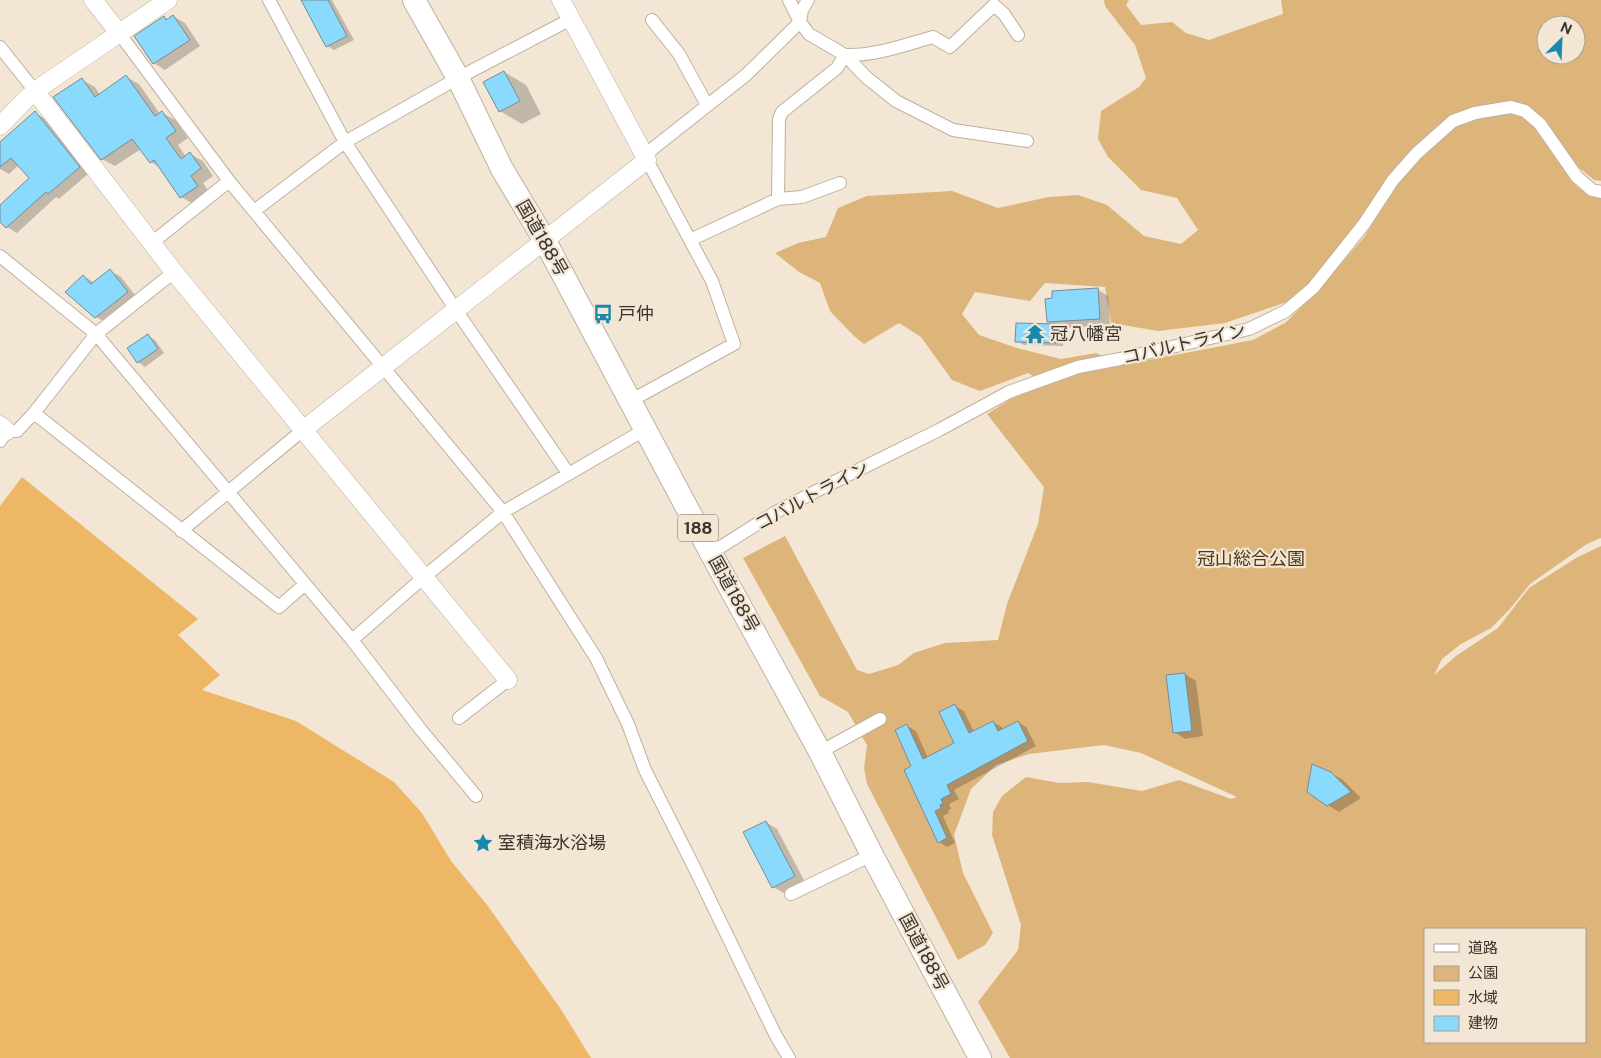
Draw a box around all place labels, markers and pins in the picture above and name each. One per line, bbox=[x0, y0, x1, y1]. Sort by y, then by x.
bus stop icon: 戸仲 bbox=[592, 303, 614, 325]
place label: 戸仲 bbox=[618, 303, 654, 324]
temple icon: 冠八幡宮 bbox=[1024, 323, 1046, 345]
place label: 冠八幡宮 bbox=[1050, 323, 1122, 344]
place icon: 室積海水浴場 bbox=[472, 832, 494, 854]
place label: 室積海水浴場 bbox=[498, 832, 606, 853]

